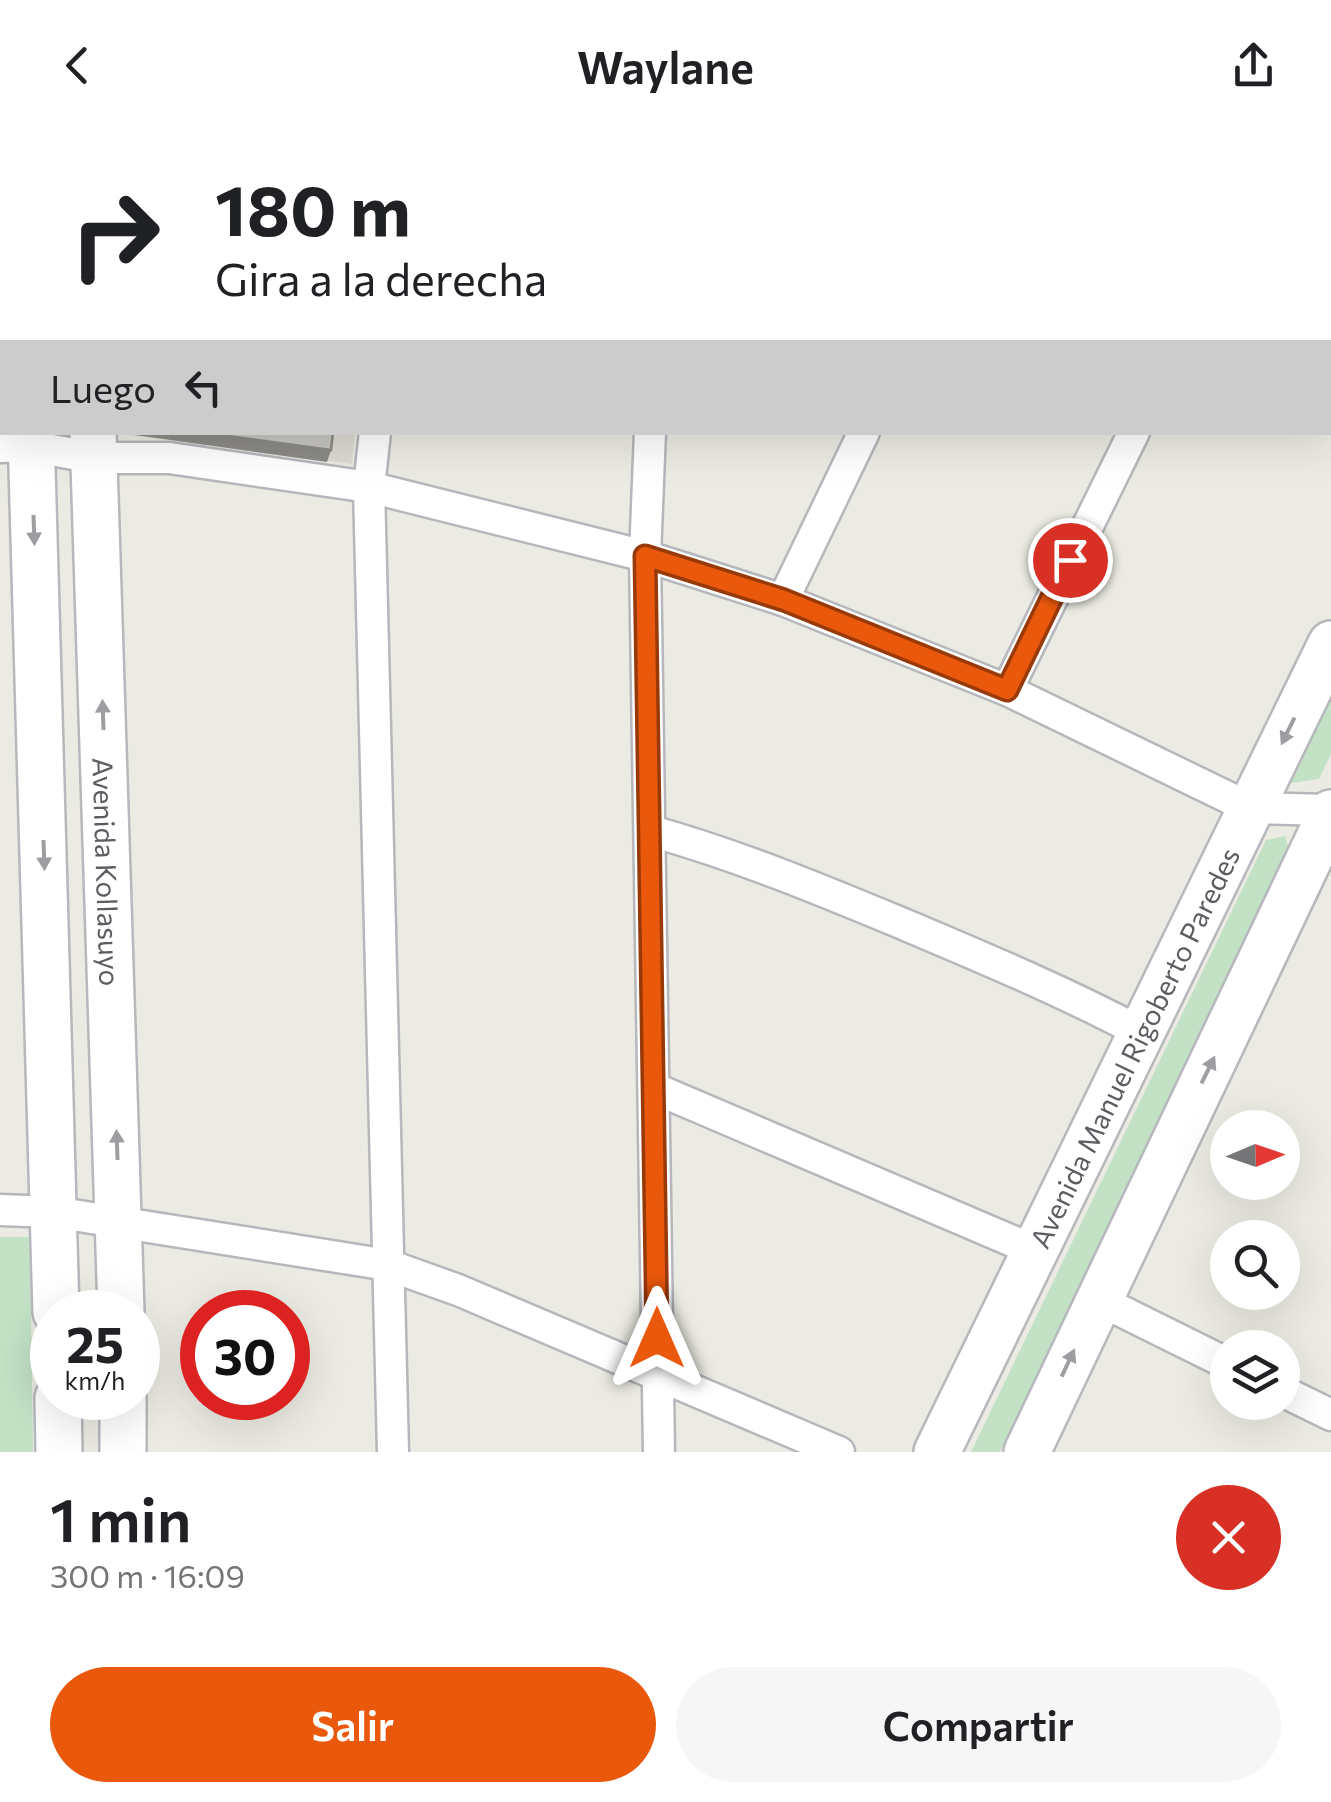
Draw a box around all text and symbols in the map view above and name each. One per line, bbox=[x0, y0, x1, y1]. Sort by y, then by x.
icon: back bbox=[50, 38, 105, 93]
text: Waylane bbox=[577, 38, 754, 93]
icon: share bbox=[1226, 38, 1281, 93]
text: 180 m bbox=[215, 165, 411, 250]
icon: right bbox=[50, 170, 180, 300]
text: Gira a la derecha bbox=[215, 250, 547, 305]
icon: left bbox=[176, 360, 231, 415]
text: Luego bbox=[50, 364, 156, 411]
one-way arrow bbox=[26, 514, 42, 546]
pin bbox=[1028, 518, 1113, 603]
icon: arrive bbox=[1043, 533, 1098, 588]
one-way arrow bbox=[94, 699, 110, 731]
one-way arrow bbox=[1280, 717, 1297, 746]
street label: Avenida Kollasuyo bbox=[86, 757, 128, 987]
one-way arrow bbox=[36, 839, 52, 871]
street label: Avenida Manuel Rigoberto Paredes bbox=[1022, 842, 1246, 1253]
one-way arrow bbox=[1199, 1055, 1216, 1084]
north arrow bbox=[1210, 1110, 1300, 1200]
map controls bbox=[1210, 1110, 1300, 1420]
one-way arrow bbox=[109, 1129, 125, 1161]
button: search bbox=[1210, 1220, 1300, 1310]
position arrow bbox=[605, 1286, 709, 1390]
speed limit sign: 30 bbox=[180, 1290, 310, 1420]
text: 25 bbox=[66, 1312, 124, 1373]
button: layers bbox=[1210, 1330, 1300, 1420]
one-way arrow bbox=[1059, 1349, 1076, 1378]
text: km/h bbox=[65, 1365, 125, 1395]
text: 1 min bbox=[50, 1481, 191, 1554]
button: close bbox=[1176, 1485, 1281, 1590]
text: 300 m · 16:09 bbox=[50, 1555, 245, 1595]
button: Salir bbox=[50, 1667, 656, 1782]
button: Compartir bbox=[676, 1667, 1281, 1782]

